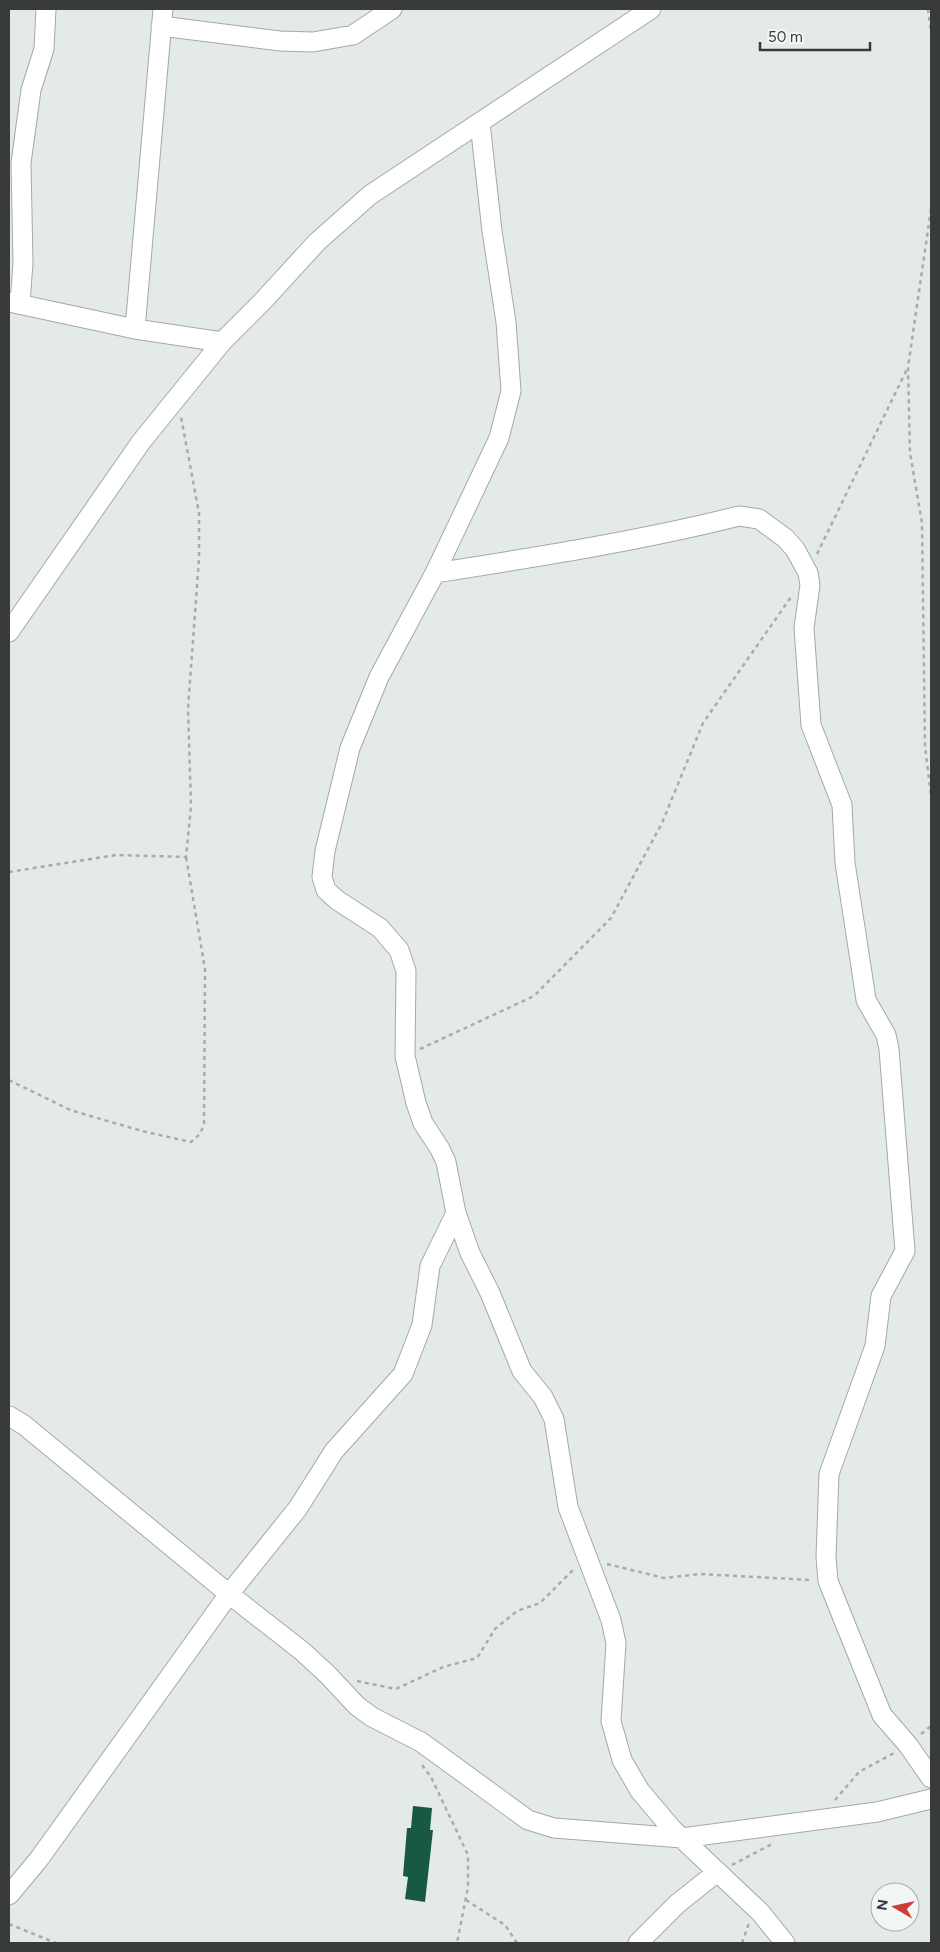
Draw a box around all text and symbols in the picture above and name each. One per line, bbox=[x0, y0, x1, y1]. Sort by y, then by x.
scale bar bbox=[760, 20, 870, 52]
text: 50 m bbox=[768, 28, 803, 46]
north arrow bbox=[870, 1882, 920, 1932]
text: N bbox=[873, 1898, 892, 1912]

